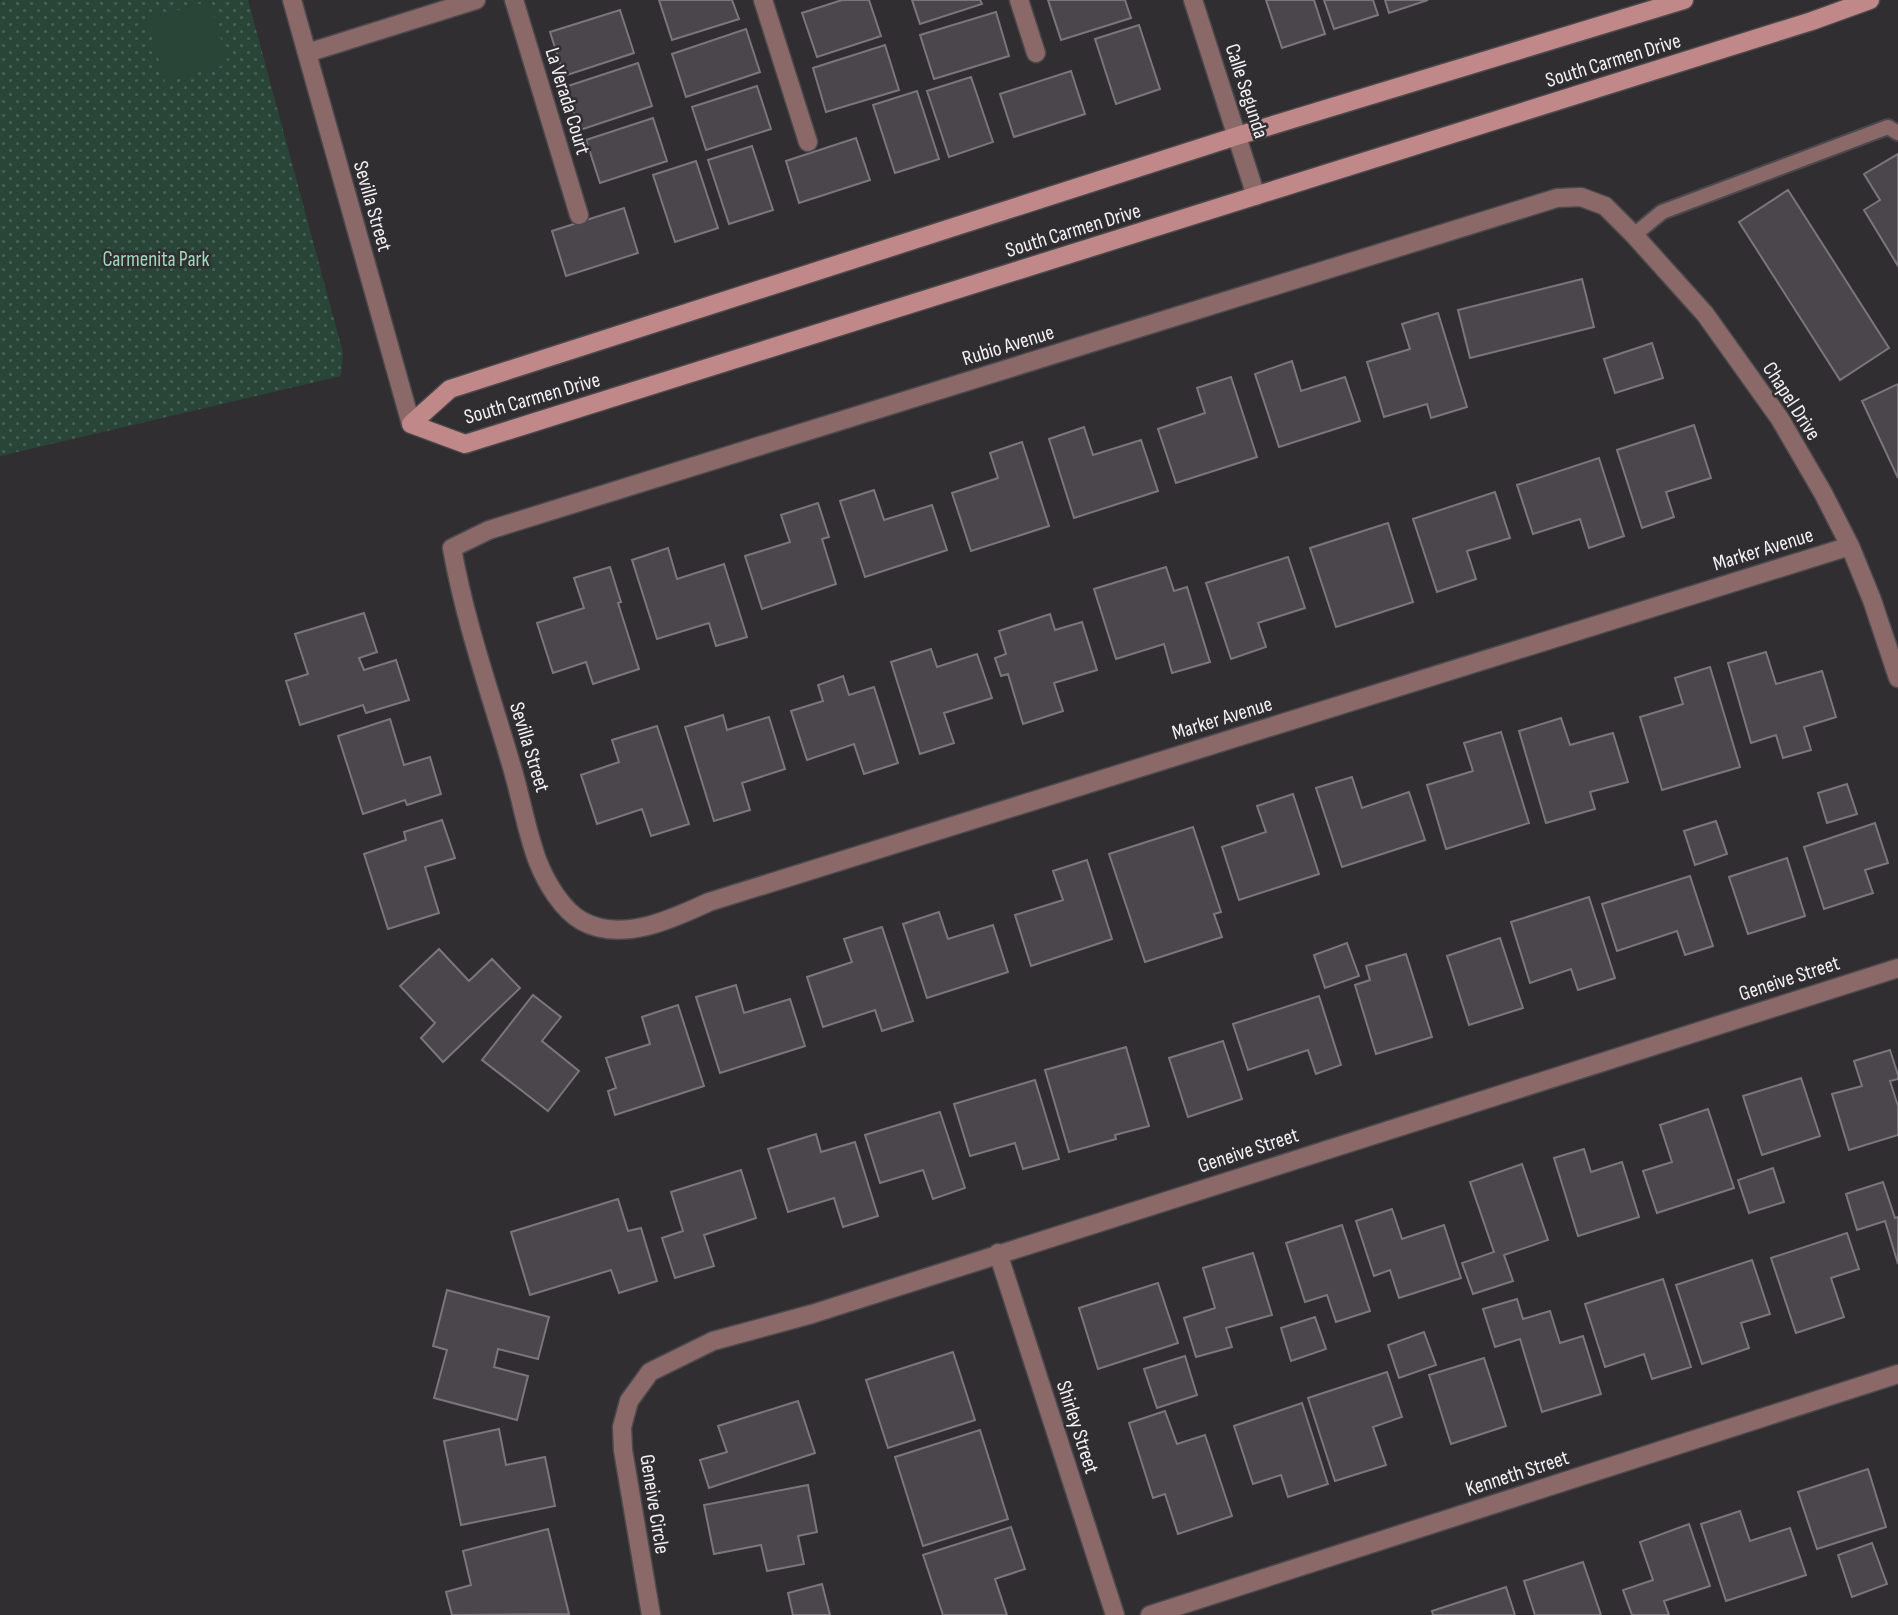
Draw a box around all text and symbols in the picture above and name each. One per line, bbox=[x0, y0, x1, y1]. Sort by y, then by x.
street label: South Carmen Drive bbox=[1543, 28, 1684, 93]
street label: Calle Segunda bbox=[1220, 41, 1274, 142]
street label: La Verada Court bbox=[539, 45, 596, 158]
street label: Sevilla Street bbox=[348, 158, 397, 254]
street label: South Carmen Drive bbox=[1003, 198, 1144, 263]
park label: Carmenita Park bbox=[102, 247, 210, 272]
street label: Rubio Avenue bbox=[959, 320, 1057, 371]
street label: Chapel Drive bbox=[1757, 357, 1826, 445]
street label: South Carmen Drive bbox=[461, 367, 603, 430]
street label: Marker Avenue bbox=[1710, 522, 1816, 577]
street label: Marker Avenue bbox=[1169, 691, 1275, 746]
street label: Sevilla Street bbox=[504, 699, 555, 795]
street label: Geneive Street bbox=[1736, 950, 1843, 1006]
street label: Geneive Street bbox=[1195, 1122, 1302, 1178]
street label: Shirley Street bbox=[1051, 1378, 1104, 1477]
street label: Kenneth Street bbox=[1462, 1445, 1572, 1502]
street label: Geneive Circle bbox=[634, 1452, 675, 1556]

